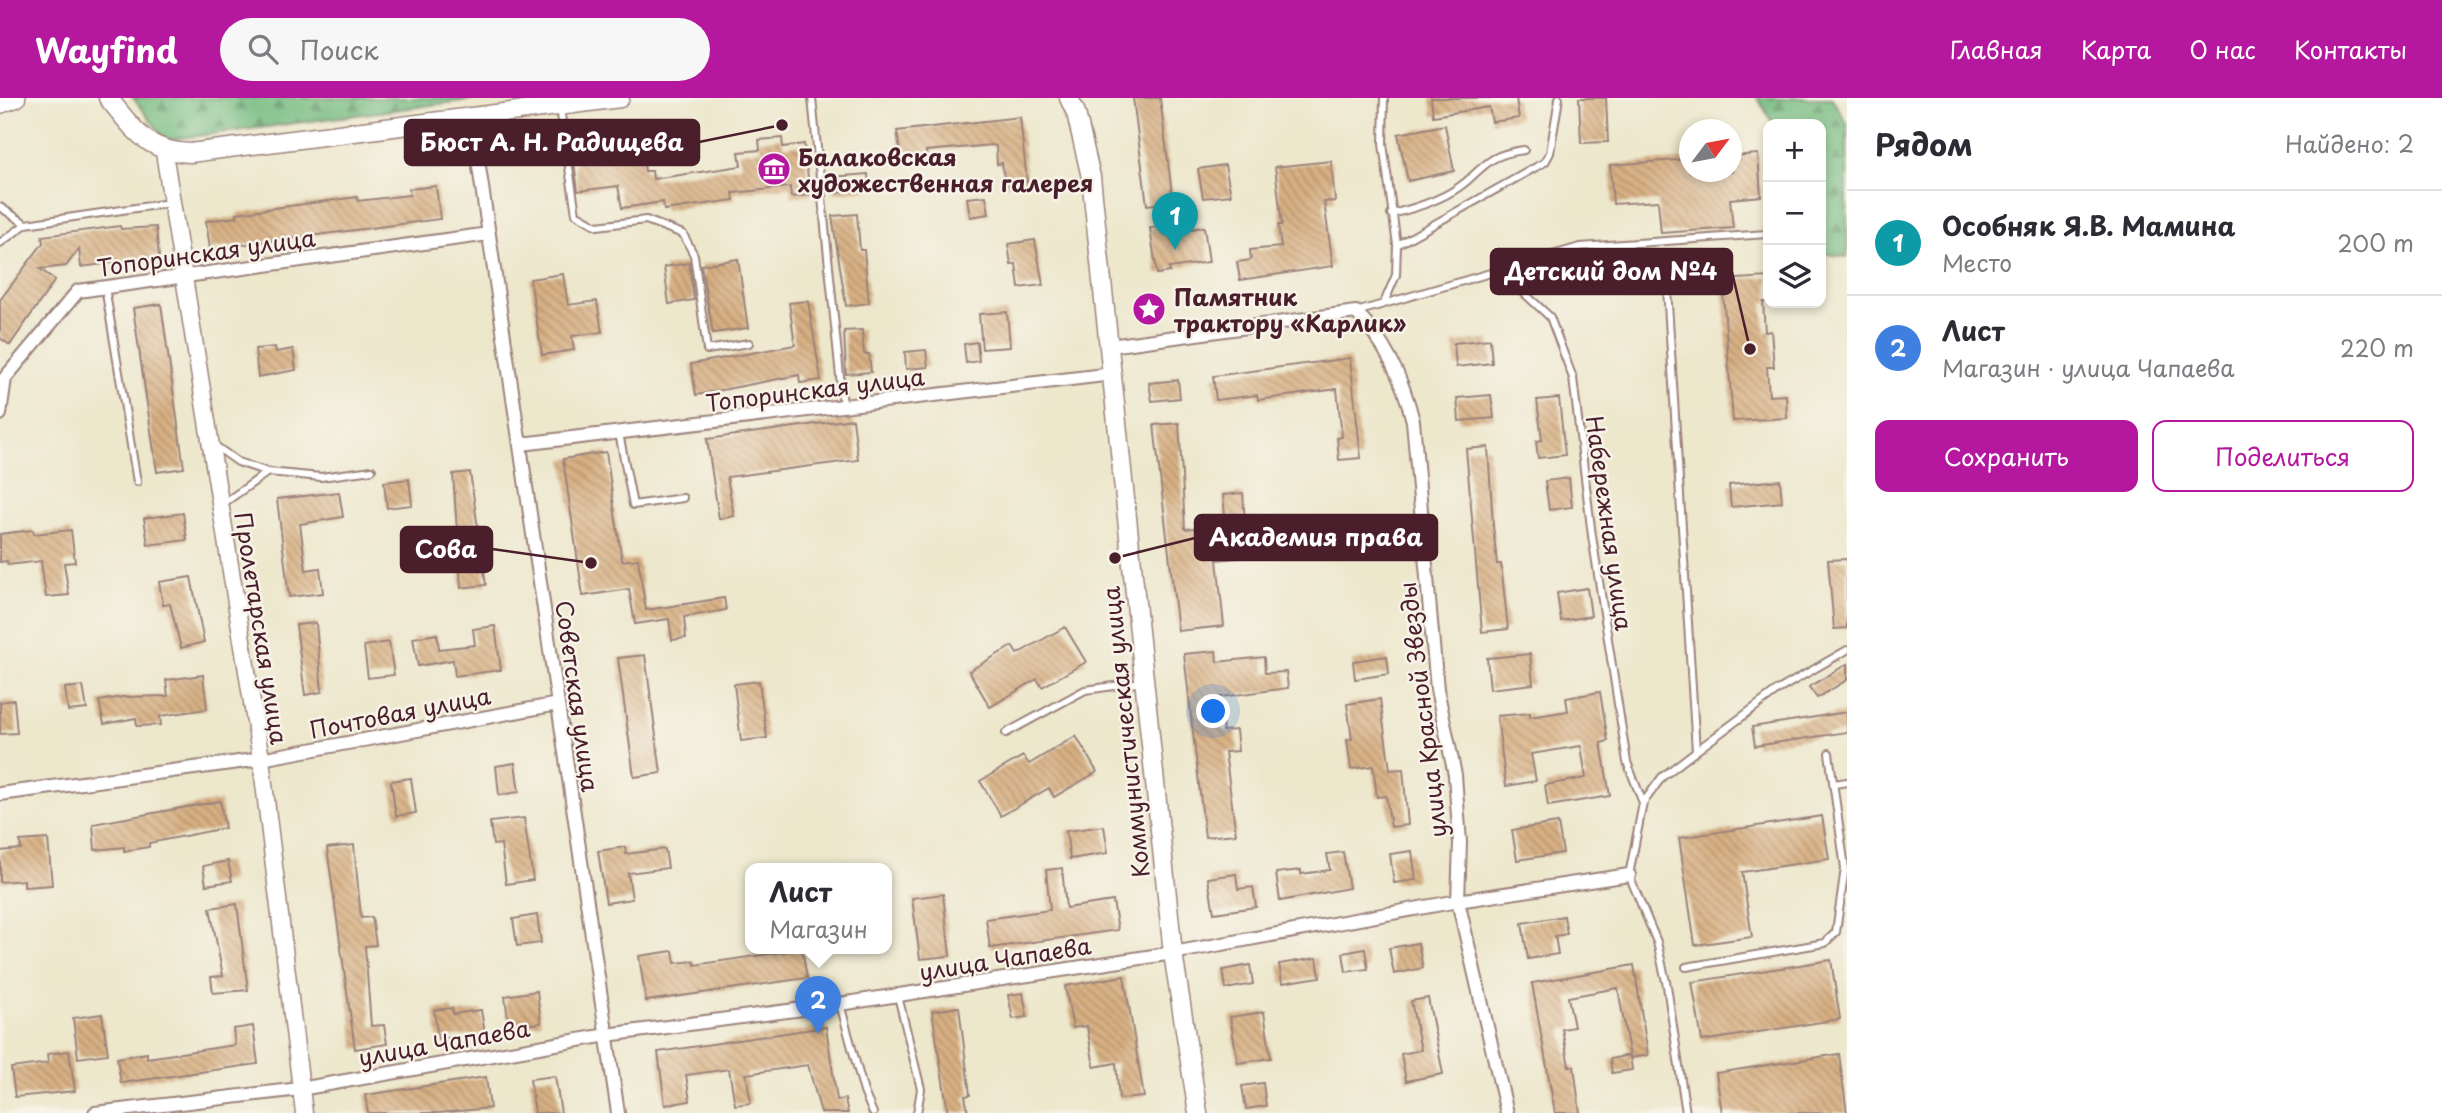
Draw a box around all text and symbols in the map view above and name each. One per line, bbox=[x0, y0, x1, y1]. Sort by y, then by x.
search box bbox=[220, 18, 710, 81]
text: Wayfind bbox=[35, 24, 178, 74]
icon: search bbox=[244, 30, 282, 68]
text: Поиск bbox=[300, 30, 379, 69]
text: Главная bbox=[1950, 31, 2043, 67]
text: Карта bbox=[2081, 31, 2151, 67]
text: О нас bbox=[2189, 31, 2256, 67]
text: Контакты bbox=[2294, 31, 2407, 67]
north arrow bbox=[1679, 119, 1742, 182]
map controls bbox=[1763, 119, 1826, 308]
button: + bbox=[1763, 119, 1826, 182]
callout: Бюст А. Н. Радищева bbox=[405, 120, 699, 165]
text: Рядом bbox=[1875, 121, 1973, 166]
text: Бюст А. Н. Радищева bbox=[420, 123, 684, 159]
text: Найдено: 2 bbox=[2285, 126, 2414, 161]
place label: Балаковская художественная галерея bbox=[798, 139, 1093, 200]
museum icon: Балаковская художественная галерея bbox=[755, 150, 793, 188]
button: − bbox=[1763, 182, 1826, 245]
pin: 1 bbox=[1152, 192, 1198, 250]
text: Особняк Я.В. Мамина bbox=[1942, 206, 2236, 245]
street label: Топоринская улица bbox=[94, 219, 318, 285]
text: 1 bbox=[1893, 225, 1904, 260]
text: 200 m bbox=[2337, 225, 2414, 260]
button: layers bbox=[1763, 245, 1826, 308]
text: Место bbox=[1942, 245, 2012, 280]
callout: Детский дом №4 bbox=[1491, 249, 1732, 294]
text: Детский дом №4 bbox=[1504, 252, 1717, 288]
place label: Памятник трактору «Карлик» bbox=[1173, 279, 1407, 340]
place icon: Памятник трактору «Карлик» bbox=[1130, 290, 1168, 328]
text: Лист bbox=[1942, 311, 2005, 350]
text: 2 bbox=[1890, 330, 1906, 365]
text: 220 m bbox=[2340, 330, 2414, 365]
text: Магазин · улица Чапаева bbox=[1942, 350, 2235, 385]
street label: Топоринская улица bbox=[704, 358, 927, 420]
street label: Набережная улица bbox=[1578, 413, 1642, 633]
button: Сохранить bbox=[1875, 420, 2138, 492]
button: Поделиться bbox=[2152, 420, 2414, 492]
street label: Пролетарская улица bbox=[226, 509, 298, 747]
callout: Академия права bbox=[1195, 515, 1437, 560]
text: Академия права bbox=[1209, 518, 1423, 554]
callout: Сова bbox=[401, 527, 492, 572]
text: Сова bbox=[415, 530, 478, 566]
street label: улица Красной Звезды bbox=[1389, 580, 1455, 840]
street label: Коммунистическая улица bbox=[1092, 584, 1158, 879]
street label: Советская улица bbox=[547, 598, 609, 795]
street label: Почтовая улица bbox=[306, 677, 494, 747]
your location bbox=[1196, 694, 1230, 728]
popup bbox=[745, 863, 892, 954]
text: Лист bbox=[769, 872, 832, 911]
text: Магазин bbox=[769, 911, 868, 946]
street label: улица Чапаева bbox=[917, 927, 1094, 989]
pin: 2 bbox=[795, 976, 841, 1034]
street label: улица Чапаева bbox=[356, 1010, 533, 1074]

